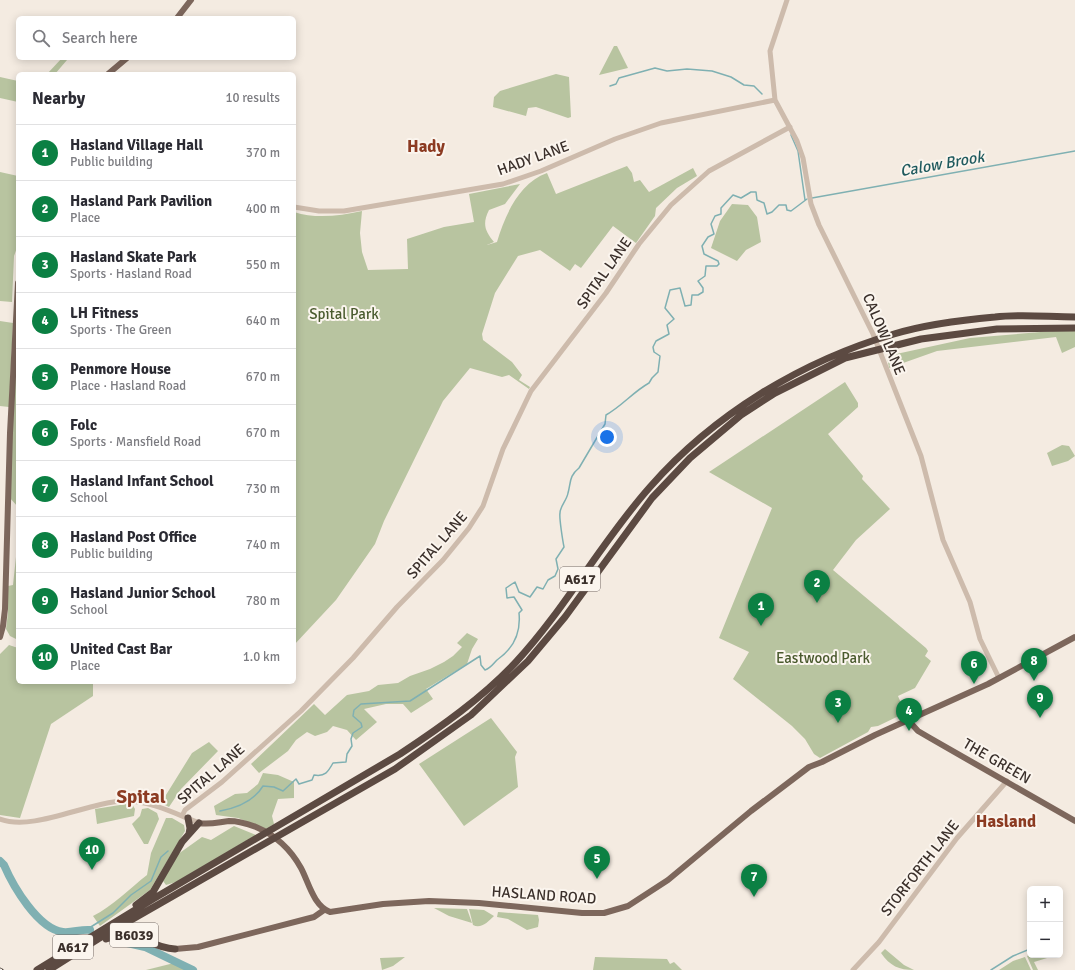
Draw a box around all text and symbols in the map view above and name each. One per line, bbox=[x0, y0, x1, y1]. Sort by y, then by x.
search box bbox=[16, 16, 296, 60]
icon: search bbox=[30, 27, 52, 49]
text: Search here bbox=[62, 29, 138, 47]
text: Nearby bbox=[32, 88, 85, 109]
text: 10 results bbox=[225, 90, 280, 106]
text: Hasland Village Hall bbox=[70, 136, 203, 154]
district label: Hady bbox=[407, 136, 446, 157]
street label: HADY LANE bbox=[495, 137, 571, 179]
text: 1 bbox=[41, 145, 49, 161]
text: 370 m bbox=[246, 145, 280, 161]
water label: Calow Brook bbox=[898, 146, 988, 181]
text: Public building bbox=[70, 154, 153, 170]
text: Hasland Park Pavilion bbox=[70, 192, 212, 210]
text: 2 bbox=[41, 201, 49, 217]
text: 400 m bbox=[246, 201, 280, 217]
text: Place bbox=[70, 210, 100, 226]
street label: SPITAL LANE bbox=[573, 234, 635, 312]
text: Hasland Skate Park bbox=[70, 248, 197, 266]
text: 3 bbox=[41, 257, 49, 273]
text: 550 m bbox=[246, 257, 280, 273]
text: Sports · Hasland Road bbox=[70, 266, 192, 282]
street label: CALOW LANE bbox=[859, 290, 909, 378]
text: LH Fitness bbox=[70, 304, 138, 322]
park label: Spital Park bbox=[309, 305, 379, 323]
text: 4 bbox=[41, 313, 49, 329]
text: 640 m bbox=[246, 313, 280, 329]
text: Sports · The Green bbox=[70, 322, 172, 338]
text: Penmore House bbox=[70, 360, 171, 378]
text: 5 bbox=[41, 369, 49, 385]
text: 670 m bbox=[246, 369, 280, 385]
text: Place · Hasland Road bbox=[70, 378, 186, 394]
text: Folc bbox=[70, 416, 97, 434]
text: 6 bbox=[41, 425, 49, 441]
text: 670 m bbox=[246, 425, 280, 441]
your location bbox=[597, 427, 617, 447]
text: Sports · Mansfield Road bbox=[70, 434, 201, 450]
text: Hasland Infant School bbox=[70, 472, 214, 490]
text: 7 bbox=[41, 481, 49, 497]
text: 730 m bbox=[246, 481, 280, 497]
text: School bbox=[70, 490, 108, 506]
street label: SPITAL LANE bbox=[403, 508, 471, 582]
text: Hasland Post Office bbox=[70, 528, 197, 546]
text: 8 bbox=[41, 537, 49, 553]
text: 740 m bbox=[246, 537, 280, 553]
text: Public building bbox=[70, 546, 153, 562]
road number: A617 bbox=[560, 567, 600, 591]
pin: 2 bbox=[804, 570, 830, 603]
text: Hasland Junior School bbox=[70, 584, 216, 602]
text: 9 bbox=[41, 593, 49, 609]
text: 780 m bbox=[246, 593, 280, 609]
pin: 1 bbox=[748, 593, 774, 626]
text: School bbox=[70, 602, 108, 618]
text: United Cast Bar bbox=[70, 640, 172, 658]
pin: 8 bbox=[1021, 648, 1047, 681]
text: 10 bbox=[38, 649, 52, 665]
text: 1.0 km bbox=[243, 649, 280, 665]
park label: Eastwood Park bbox=[776, 649, 871, 667]
pin: 6 bbox=[961, 651, 987, 684]
text: Place bbox=[70, 658, 100, 674]
pin: 9 bbox=[1027, 685, 1053, 718]
pin: 3 bbox=[825, 690, 851, 723]
pin: 4 bbox=[896, 698, 922, 731]
street label: THE GREEN bbox=[960, 734, 1034, 788]
street label: SPITAL LANE bbox=[174, 740, 248, 808]
district label: Spital bbox=[116, 785, 166, 809]
district label: Hasland bbox=[976, 811, 1036, 832]
street label: STORFORTH LANE bbox=[877, 817, 963, 919]
pin: 10 bbox=[79, 837, 105, 870]
pin: 5 bbox=[584, 846, 610, 879]
pin: 7 bbox=[741, 864, 767, 897]
street label: HASLAND ROAD bbox=[491, 882, 597, 908]
map controls bbox=[1027, 886, 1063, 958]
button: + bbox=[1027, 886, 1063, 922]
button: − bbox=[1027, 922, 1063, 958]
road number: B6039 bbox=[110, 923, 158, 947]
road number: A617 bbox=[53, 935, 93, 959]

